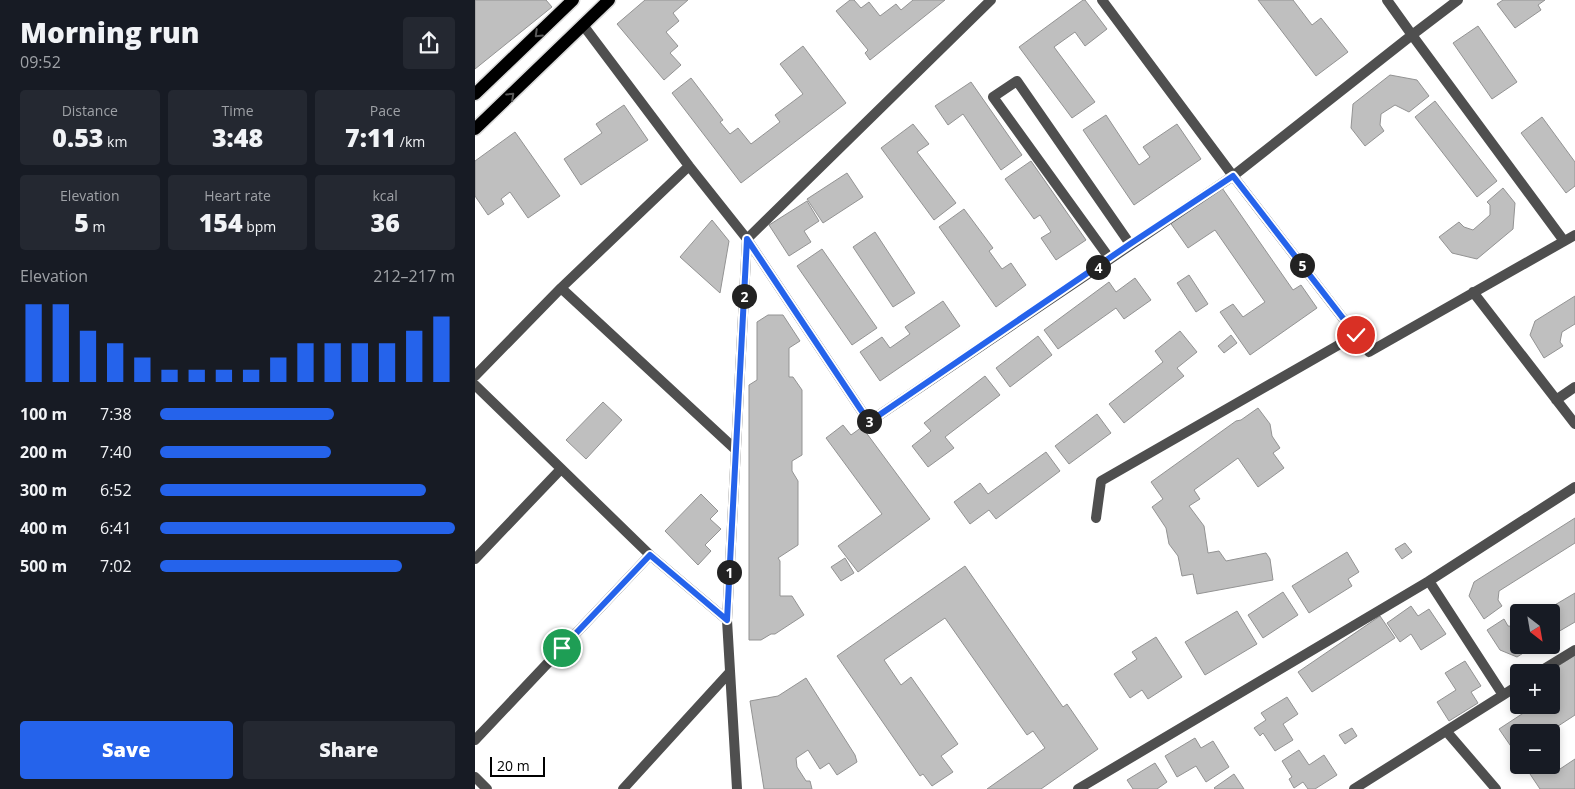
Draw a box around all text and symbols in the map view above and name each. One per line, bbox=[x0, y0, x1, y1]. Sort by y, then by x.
text: Morning run bbox=[20, 13, 200, 51]
button: share bbox=[403, 17, 455, 69]
one-way arrow bbox=[534, 28, 543, 37]
text: 09:52 bbox=[20, 51, 61, 73]
one-way arrow bbox=[505, 93, 514, 102]
text: Distance bbox=[62, 101, 118, 120]
text: Time bbox=[221, 101, 254, 120]
text: Pace bbox=[370, 101, 401, 120]
text: 0.53 bbox=[52, 120, 103, 154]
text: 3:48 bbox=[212, 120, 263, 154]
text: 7:11 bbox=[345, 120, 396, 154]
text: km bbox=[103, 132, 127, 151]
text: /km bbox=[396, 132, 425, 151]
text: Elevation bbox=[60, 186, 120, 205]
text: Heart rate bbox=[204, 186, 271, 205]
text: kcal bbox=[372, 186, 398, 205]
text: 5 bbox=[74, 205, 89, 239]
text: 154 bbox=[199, 205, 243, 239]
text: 36 bbox=[371, 205, 400, 239]
text: m bbox=[89, 217, 105, 236]
text: bpm bbox=[243, 217, 276, 236]
pin: 5 bbox=[1289, 252, 1315, 278]
pin: 4 bbox=[1085, 254, 1111, 280]
text: 5 bbox=[1298, 256, 1307, 275]
text: 4 bbox=[1094, 258, 1103, 277]
text: Elevation bbox=[20, 265, 88, 287]
text: 212–217 m bbox=[373, 265, 455, 287]
pin: 2 bbox=[731, 284, 757, 308]
text: 2 bbox=[740, 287, 749, 306]
pin bbox=[1335, 314, 1377, 356]
icon: check bbox=[1342, 321, 1370, 349]
text: 100 m bbox=[20, 403, 67, 425]
text: 7:38 bbox=[100, 403, 132, 425]
pin: 3 bbox=[857, 408, 881, 434]
text: 3 bbox=[865, 412, 874, 431]
text: 200 m bbox=[20, 441, 67, 463]
text: 7:40 bbox=[100, 441, 132, 463]
text: 300 m bbox=[20, 479, 67, 501]
text: 6:52 bbox=[100, 479, 132, 501]
text: 400 m bbox=[20, 517, 67, 539]
text: 6:41 bbox=[100, 517, 132, 539]
text: 500 m bbox=[20, 555, 67, 577]
text: 7:02 bbox=[100, 555, 132, 577]
pin: 1 bbox=[717, 560, 741, 584]
text: 1 bbox=[725, 563, 734, 582]
north arrow bbox=[1510, 604, 1560, 654]
map controls bbox=[1510, 604, 1560, 774]
pin bbox=[541, 627, 583, 669]
icon: arrive bbox=[548, 634, 576, 662]
button: + bbox=[1510, 664, 1560, 714]
button: Save bbox=[20, 721, 233, 779]
button: Share bbox=[243, 721, 455, 779]
button: − bbox=[1510, 724, 1560, 774]
scale bar bbox=[490, 754, 545, 777]
text: 20 m bbox=[497, 756, 530, 775]

